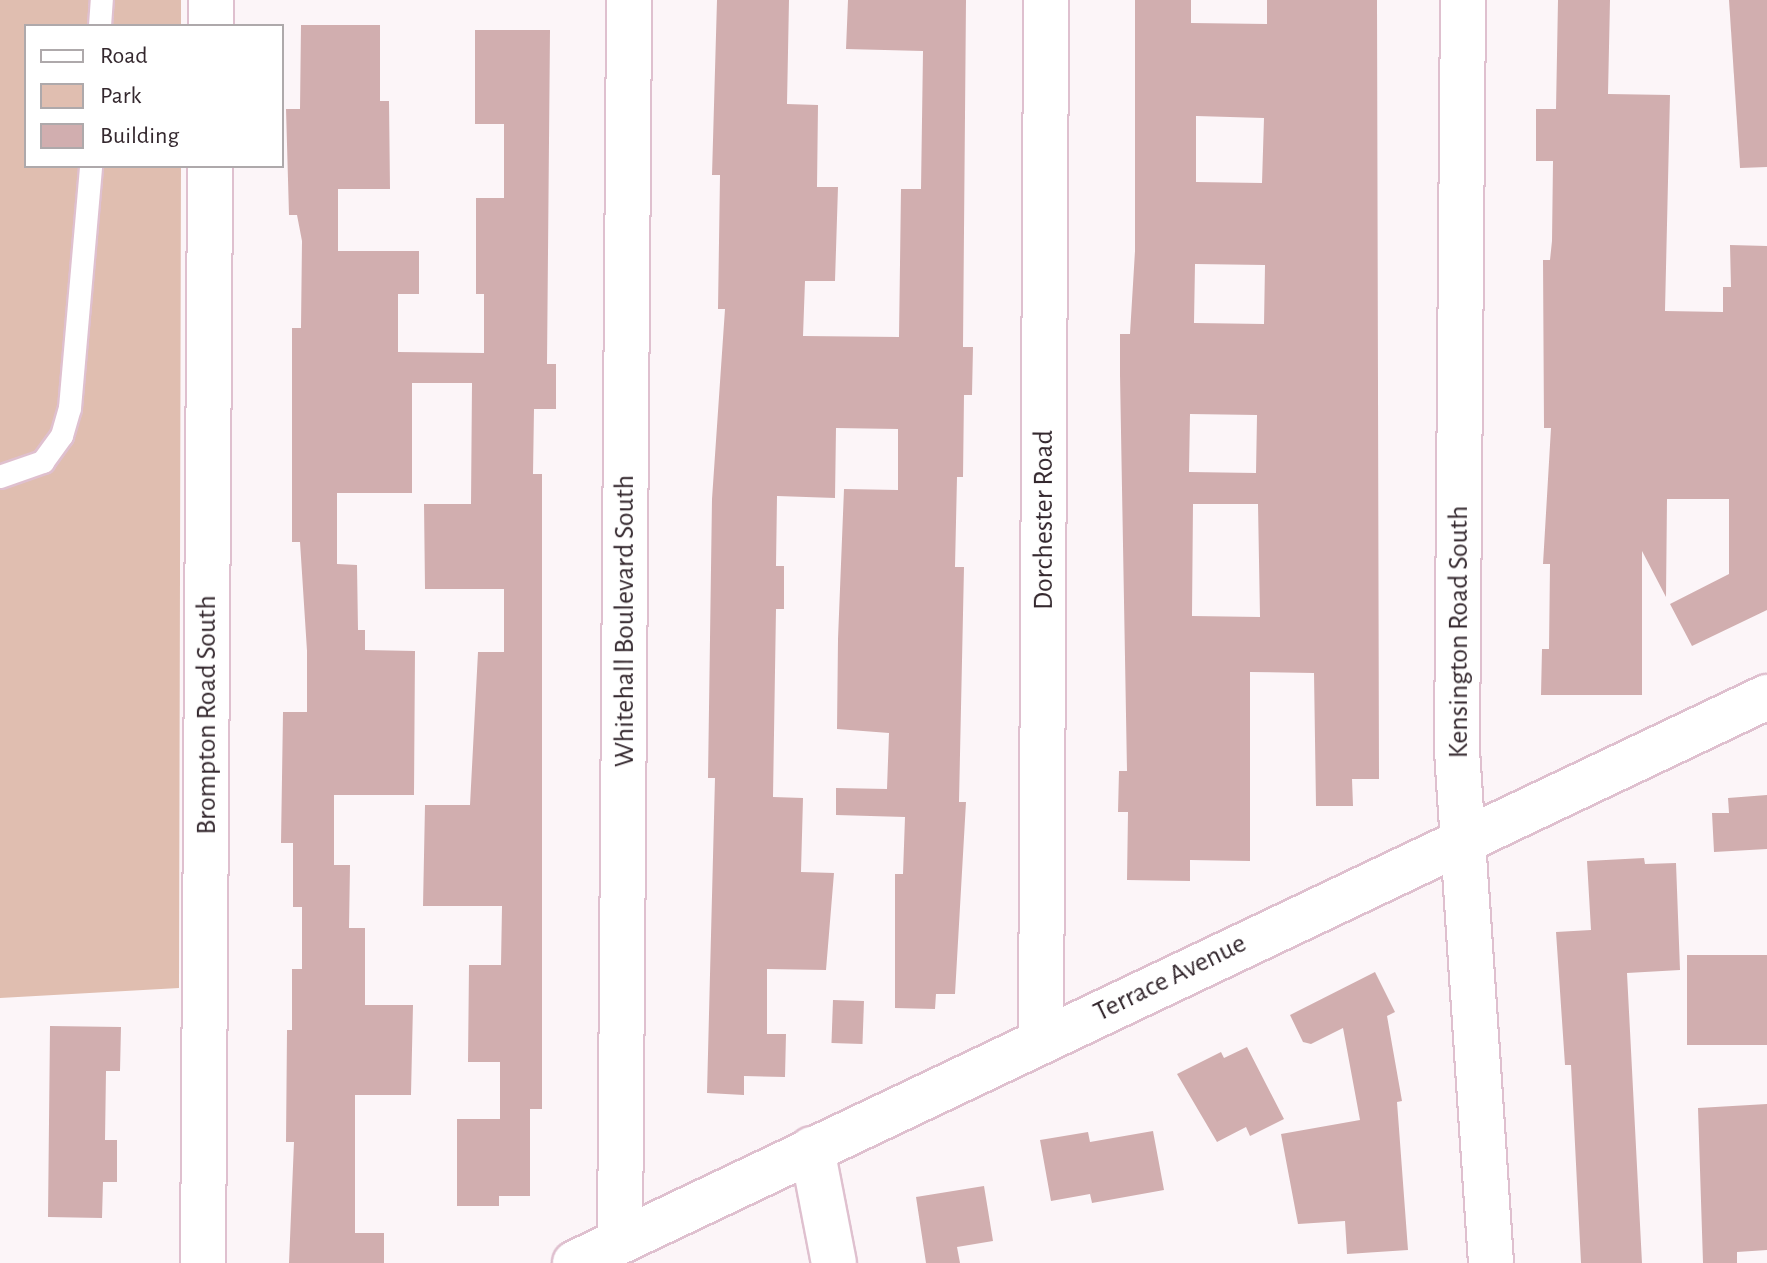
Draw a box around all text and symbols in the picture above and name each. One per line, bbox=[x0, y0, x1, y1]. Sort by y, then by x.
legend bbox=[24, 24, 284, 168]
text: Road bbox=[100, 44, 148, 68]
text: Park bbox=[100, 84, 141, 108]
text: Building bbox=[100, 124, 179, 148]
street label: Dorchester Road bbox=[1027, 430, 1061, 610]
street label: Whitehall Boulevard South bbox=[608, 475, 642, 767]
street label: Kensington Road South bbox=[1442, 506, 1476, 758]
street label: Brompton Road South bbox=[190, 595, 224, 835]
street label: Terrace Avenue bbox=[1088, 927, 1252, 1029]

